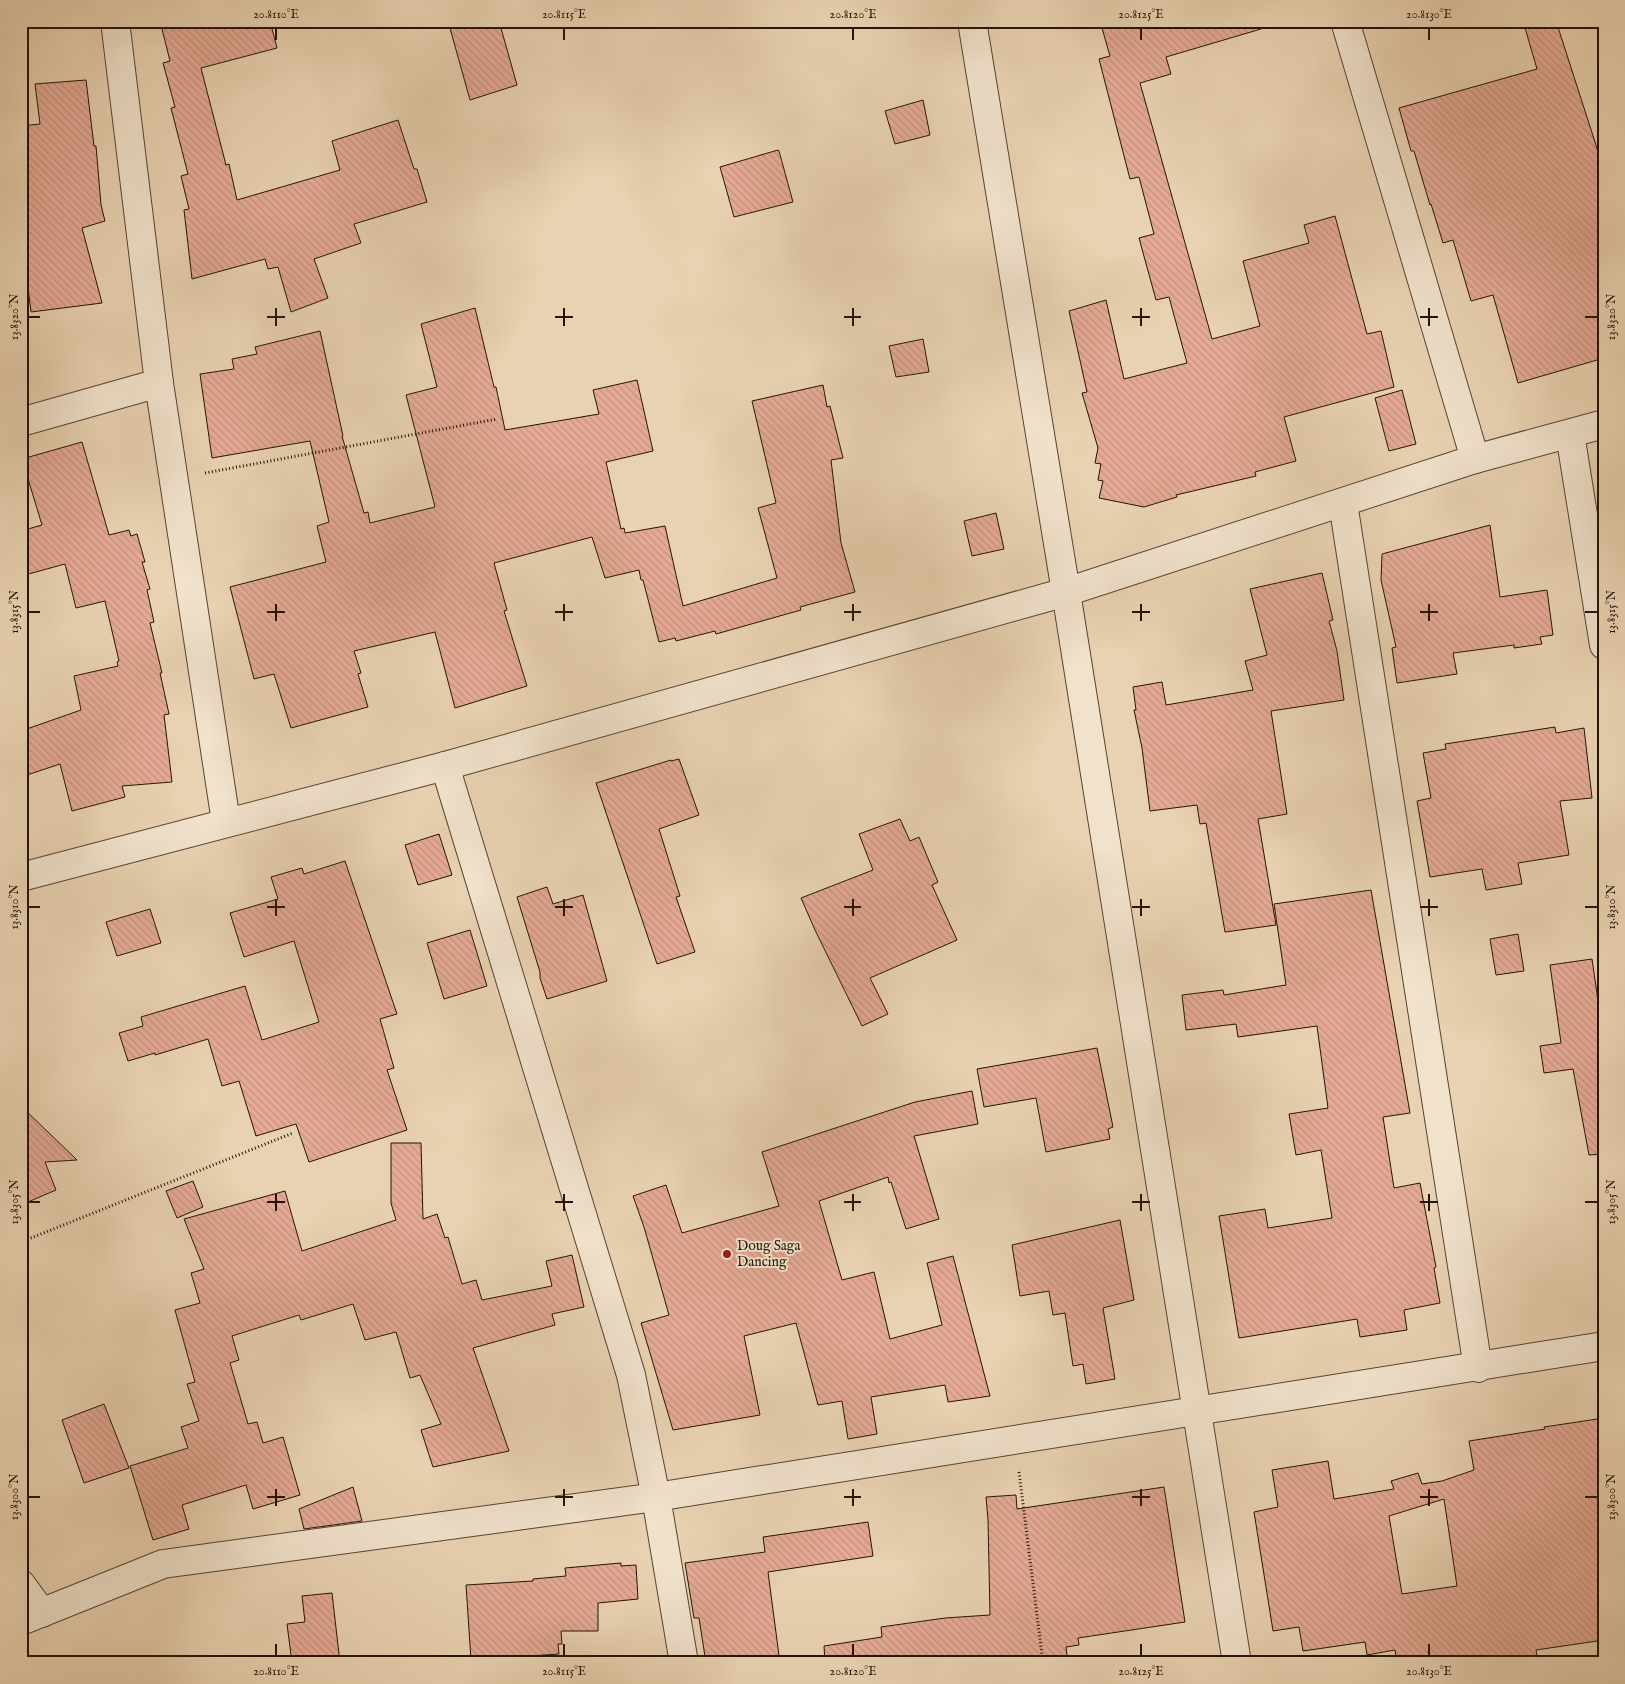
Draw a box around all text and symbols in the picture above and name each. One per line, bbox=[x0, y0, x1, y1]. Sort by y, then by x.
text: 20.8110°E bbox=[253, 7, 299, 22]
text: 20.8115°E bbox=[542, 7, 586, 22]
text: 20.8120°E bbox=[830, 7, 876, 22]
text: 20.8125°E bbox=[1118, 7, 1164, 22]
text: 20.8130°E bbox=[1406, 7, 1452, 22]
text: 13.8320°N bbox=[7, 293, 22, 340]
text: 13.8320°N bbox=[1604, 293, 1619, 340]
text: 13.8315°N bbox=[7, 590, 22, 634]
text: 13.8315°N bbox=[1604, 590, 1619, 634]
text: 13.8310°N bbox=[7, 884, 22, 930]
text: 13.8310°N bbox=[1604, 884, 1619, 930]
text: 13.8305°N bbox=[7, 1179, 22, 1225]
text: 13.8305°N bbox=[1604, 1179, 1619, 1225]
place label: Doug Saga Dancing bbox=[737, 1237, 801, 1271]
marker: Doug Saga Dancing bbox=[721, 1248, 733, 1260]
text: 13.8300°N bbox=[7, 1473, 22, 1520]
text: 13.8300°N bbox=[1604, 1473, 1619, 1520]
text: 20.8110°E bbox=[253, 1664, 299, 1679]
text: 20.8115°E bbox=[542, 1664, 586, 1679]
text: 20.8120°E bbox=[830, 1664, 876, 1679]
text: 20.8125°E bbox=[1118, 1664, 1164, 1679]
text: 20.8130°E bbox=[1406, 1664, 1452, 1679]

